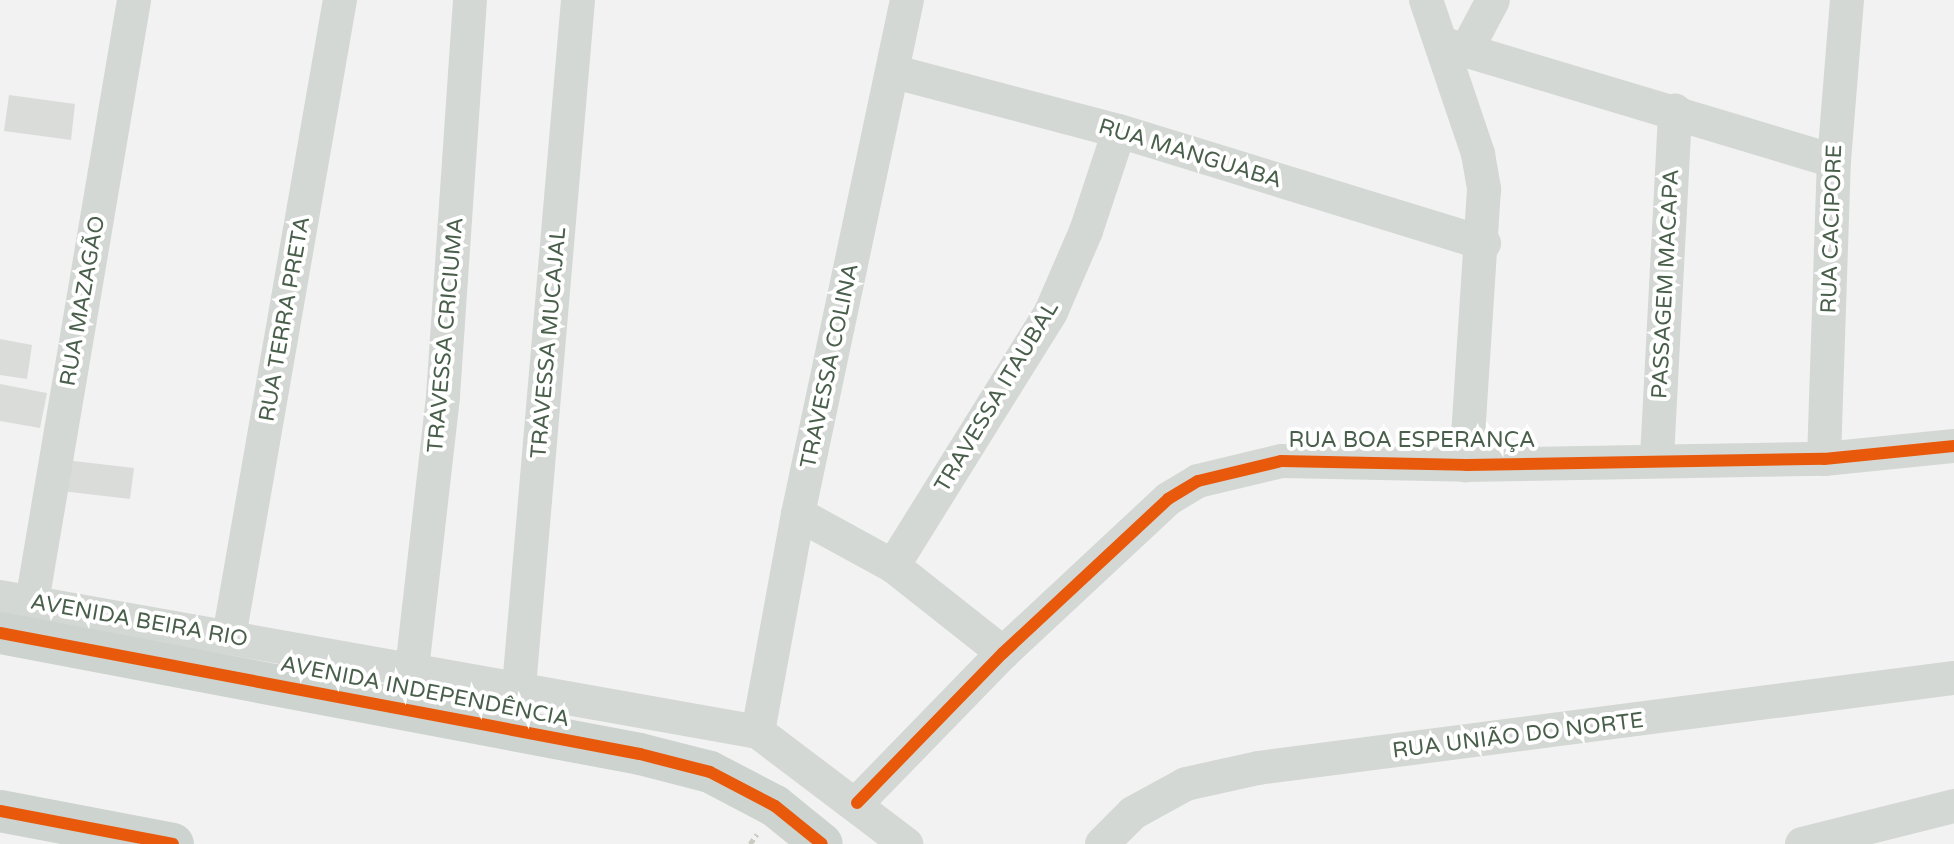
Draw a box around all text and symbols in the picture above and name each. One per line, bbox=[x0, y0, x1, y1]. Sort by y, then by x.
street label: RUA MANGUABA bbox=[1095, 114, 1285, 194]
street label: RUA CACIPORE bbox=[1816, 144, 1848, 314]
street label: PASSAGEM MACAPA bbox=[1647, 168, 1685, 400]
street label: RUA MAZAGÃO bbox=[55, 214, 111, 388]
street label: RUA TERRA PRETA bbox=[254, 214, 316, 424]
street label: TRAVESSA CRICIUMA bbox=[423, 216, 469, 454]
street label: TRAVESSA MUCAJAL bbox=[526, 226, 572, 460]
street label: TRAVESSA COLINA bbox=[795, 261, 865, 471]
street label: TRAVESSA ITAUBAL bbox=[929, 297, 1065, 497]
street label: RUA BOA ESPERANÇA bbox=[1289, 428, 1535, 454]
street label: AVENIDA BEIRA RIO bbox=[28, 589, 250, 653]
street label: AVENIDA INDEPENDÊNCIA bbox=[278, 651, 572, 733]
street label: RUA UNIÃO DO NORTE bbox=[1391, 707, 1645, 765]

